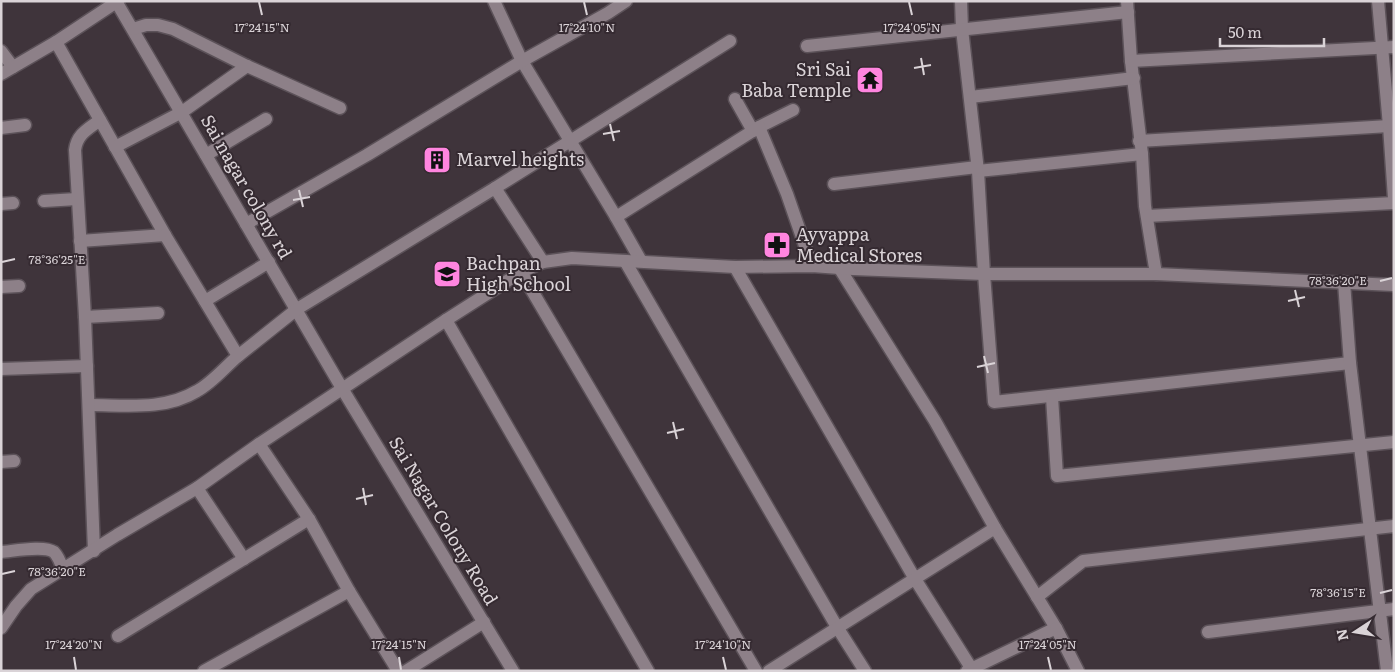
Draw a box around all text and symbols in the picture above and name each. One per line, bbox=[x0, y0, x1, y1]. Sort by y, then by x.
scale bar bbox=[1220, 15, 1324, 47]
text: 17°24'15"N bbox=[234, 18, 290, 36]
text: 17°24'10"N bbox=[559, 18, 615, 36]
text: 17°24'05"N bbox=[883, 18, 941, 36]
text: 50 m bbox=[1228, 20, 1262, 43]
place label: Sri Sai Baba Temple bbox=[741, 55, 851, 103]
temple icon: Sri Sai Baba Temple bbox=[855, 65, 885, 95]
street label: Sai nagar colony rd bbox=[195, 109, 300, 263]
building icon: Marvel heights bbox=[422, 145, 452, 175]
place label: Marvel heights bbox=[456, 145, 584, 172]
place label: Ayyappa Medical Stores bbox=[796, 220, 922, 268]
pharmacy icon: Ayyappa Medical Stores bbox=[762, 230, 792, 260]
place label: Bachpan High School bbox=[466, 249, 571, 297]
text: 78°36'25"E bbox=[29, 250, 86, 268]
school or university icon: Bachpan High School bbox=[432, 259, 462, 289]
text: 78°36'20"E bbox=[1309, 271, 1367, 289]
street label: Sai Nagar Colony Road bbox=[383, 431, 506, 610]
text: 78°36'20"E bbox=[28, 562, 86, 580]
text: 78°36'15"E bbox=[1310, 583, 1366, 601]
north arrow bbox=[1330, 607, 1380, 657]
text: N bbox=[1330, 627, 1352, 643]
text: 17°24'20"N bbox=[45, 635, 103, 653]
text: 17°24'15"N bbox=[371, 635, 427, 653]
text: 17°24'10"N bbox=[695, 635, 751, 653]
text: 17°24'05"N bbox=[1019, 635, 1077, 653]

